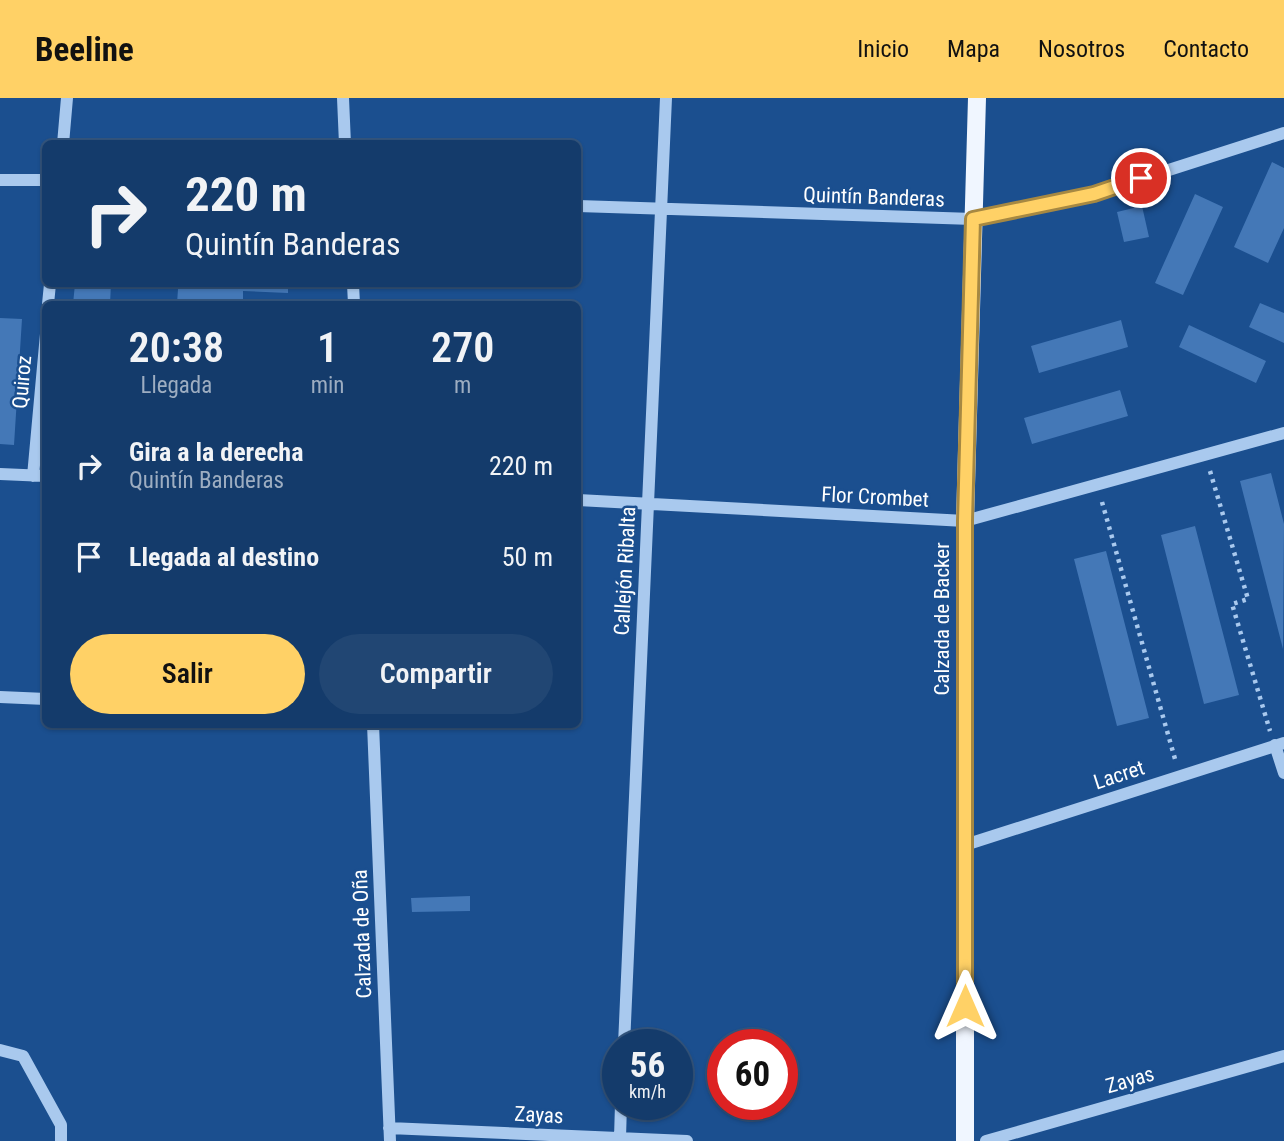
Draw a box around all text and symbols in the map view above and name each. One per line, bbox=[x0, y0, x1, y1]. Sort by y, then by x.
text: Beeline bbox=[35, 30, 134, 69]
text: Inicio bbox=[857, 35, 909, 63]
text: Mapa bbox=[947, 35, 1000, 63]
text: Nosotros bbox=[1038, 35, 1125, 63]
text: Contacto bbox=[1163, 35, 1249, 63]
pin bbox=[1111, 148, 1171, 208]
icon: arrive bbox=[1122, 159, 1160, 197]
text: 220 m bbox=[185, 166, 307, 223]
icon: right bbox=[70, 168, 161, 259]
street label: Quintín Banderas bbox=[803, 183, 945, 211]
text: Quintín Banderas bbox=[185, 225, 401, 263]
text: 20:38 bbox=[129, 323, 224, 372]
text: 1 bbox=[317, 323, 338, 372]
text: 270 bbox=[431, 323, 494, 372]
street label: Quiroz bbox=[8, 354, 36, 410]
text: Llegada bbox=[140, 372, 212, 399]
text: min bbox=[311, 372, 344, 399]
text: m bbox=[454, 372, 471, 399]
text: Gira a la derecha bbox=[129, 437, 303, 467]
icon: right bbox=[70, 447, 108, 485]
text: 220 m bbox=[489, 451, 553, 481]
text: Quintín Banderas bbox=[129, 467, 284, 494]
street label: Flor Crombet bbox=[821, 482, 929, 512]
street label: Callejón Ribalta bbox=[610, 506, 640, 636]
icon: arrive bbox=[70, 538, 108, 576]
text: Llegada al destino bbox=[129, 542, 319, 572]
text: 50 m bbox=[502, 542, 553, 572]
street label: Calzada de Backer bbox=[930, 542, 954, 696]
button: Salir bbox=[70, 634, 305, 714]
button: Compartir bbox=[319, 634, 553, 714]
street label: Lacret bbox=[1091, 756, 1147, 794]
street label: Calzada de Oña bbox=[348, 869, 376, 999]
position arrow bbox=[928, 969, 1002, 1043]
speed limit sign: 60 bbox=[707, 1029, 798, 1120]
text: 56 bbox=[630, 1045, 665, 1086]
street label: Zayas bbox=[1103, 1062, 1157, 1098]
text: km/h bbox=[629, 1081, 666, 1102]
street label: Zayas bbox=[514, 1102, 564, 1128]

